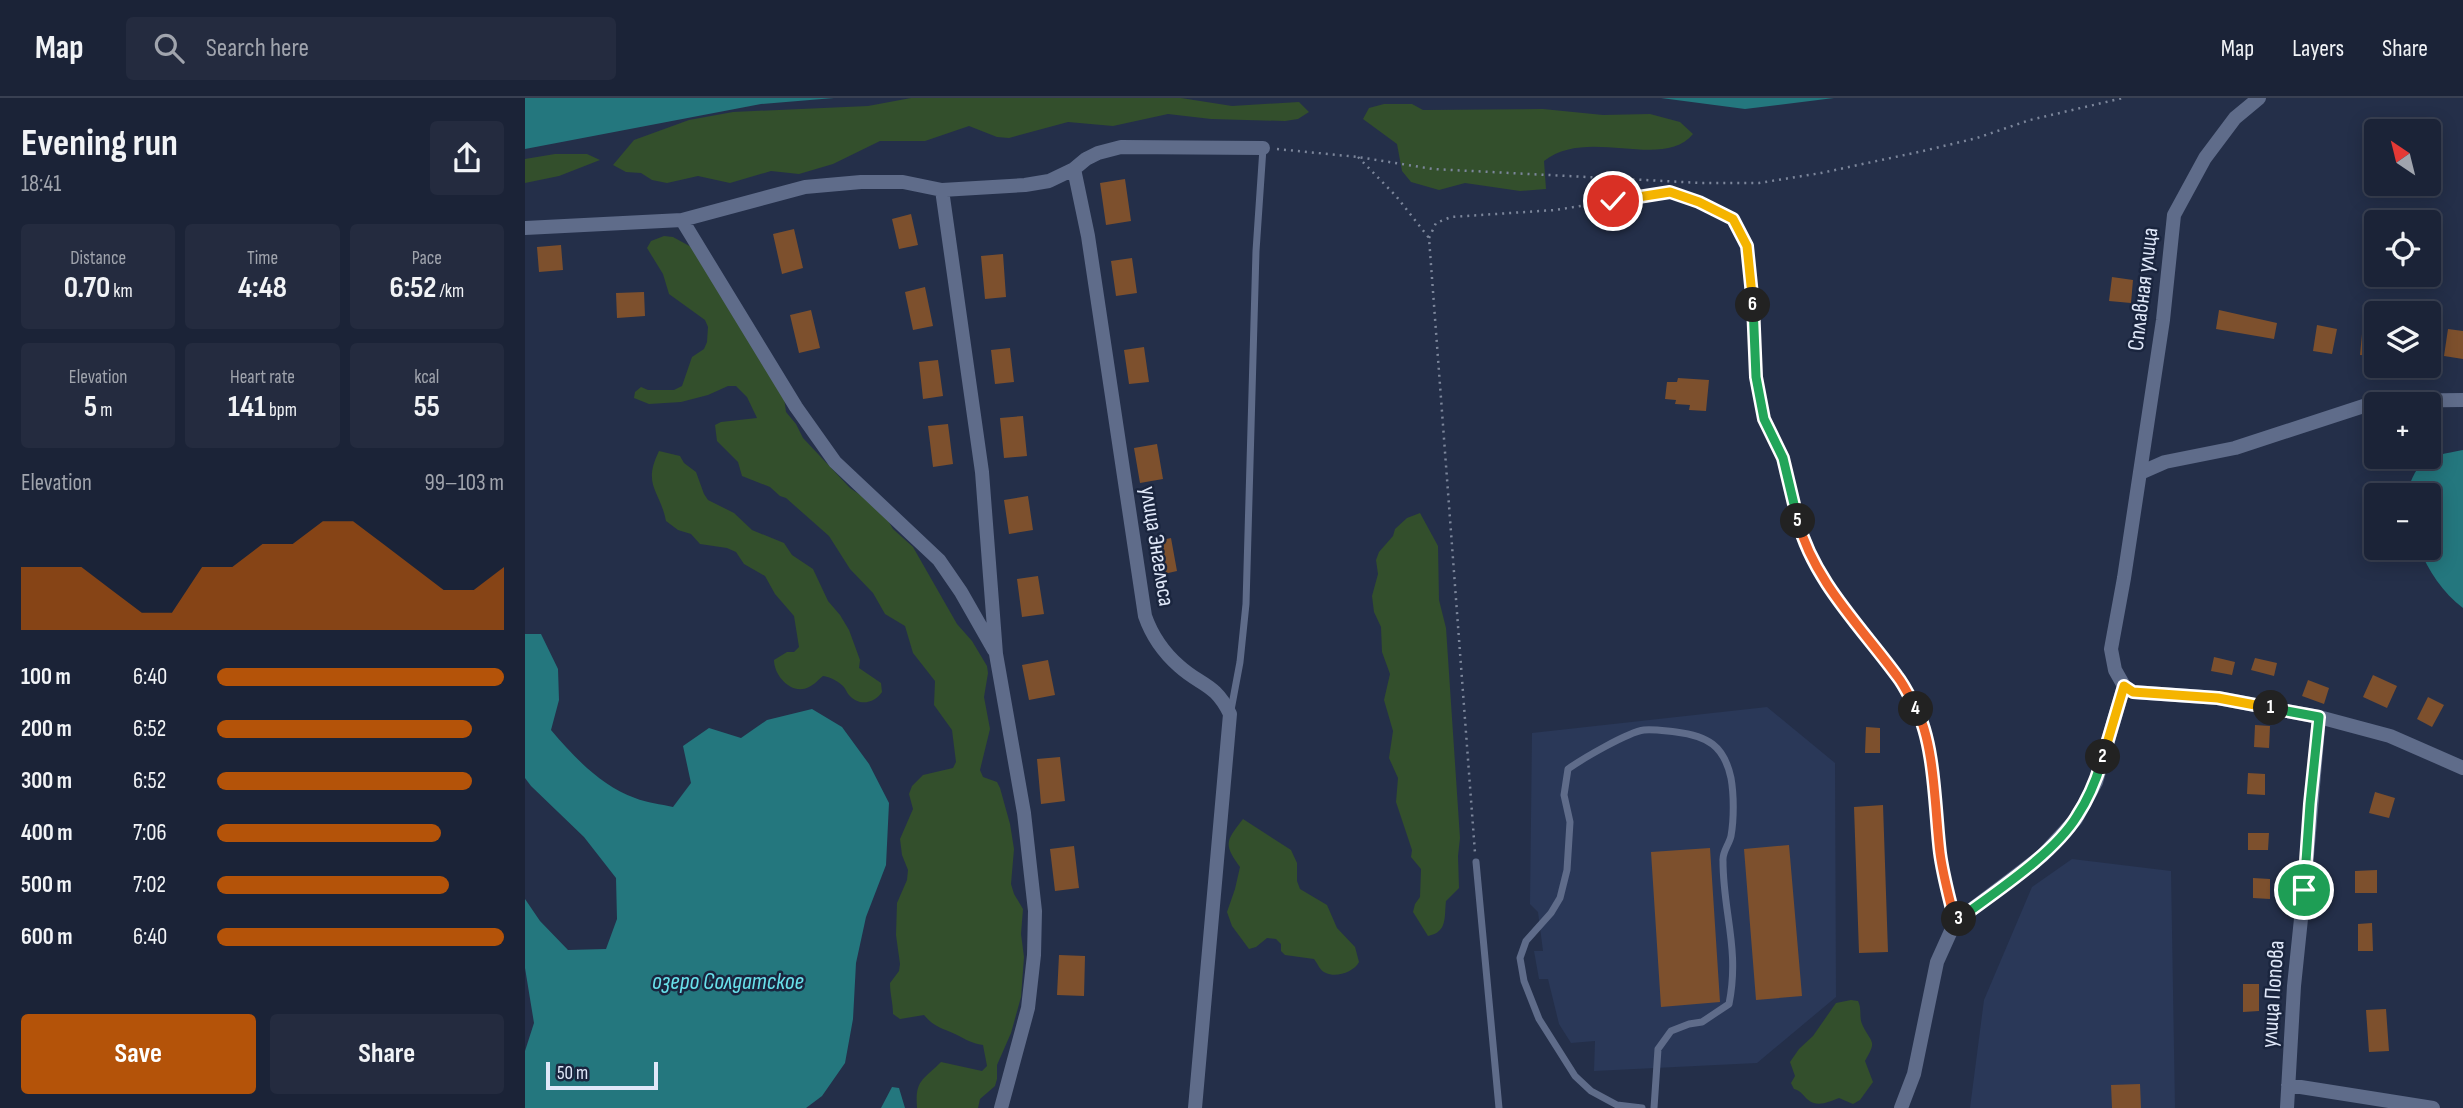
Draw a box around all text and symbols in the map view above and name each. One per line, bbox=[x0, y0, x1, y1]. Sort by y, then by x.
search box bbox=[126, 17, 616, 80]
text: Map bbox=[35, 28, 84, 68]
icon: search bbox=[150, 29, 188, 67]
text: Search here bbox=[206, 33, 309, 64]
text: Map bbox=[2221, 34, 2254, 63]
text: Layers bbox=[2292, 34, 2344, 63]
text: Share bbox=[2382, 34, 2428, 63]
north arrow bbox=[2364, 119, 2441, 196]
map controls bbox=[2364, 119, 2441, 560]
text: Evening run bbox=[21, 121, 178, 166]
button: share bbox=[430, 121, 504, 195]
text: 18:41 bbox=[21, 170, 61, 198]
pin bbox=[1583, 171, 1643, 231]
icon: check bbox=[1594, 182, 1632, 220]
button: locate bbox=[2364, 210, 2441, 287]
street label: Сплавная улица bbox=[2122, 226, 2164, 352]
text: Distance bbox=[70, 247, 126, 270]
text: Time bbox=[247, 247, 278, 270]
text: Pace bbox=[412, 247, 442, 270]
text: 0.70 bbox=[64, 270, 110, 306]
text: 4:48 bbox=[238, 270, 287, 306]
text: 6:52 bbox=[389, 270, 437, 306]
text: km bbox=[110, 280, 133, 303]
text: /km bbox=[437, 280, 464, 303]
pin: 6 bbox=[1735, 288, 1771, 322]
text: 6 bbox=[1748, 293, 1757, 316]
button: layers bbox=[2364, 301, 2441, 378]
text: Elevation bbox=[69, 366, 127, 389]
text: Heart rate bbox=[230, 366, 295, 389]
text: kcal bbox=[414, 366, 439, 389]
text: 5 bbox=[84, 389, 97, 425]
text: 141 bbox=[228, 389, 266, 425]
text: 55 bbox=[414, 389, 440, 425]
button: + bbox=[2364, 392, 2441, 469]
text: m bbox=[97, 399, 112, 422]
text: bpm bbox=[266, 399, 297, 422]
text: Elevation bbox=[21, 469, 92, 497]
text: 99–103 m bbox=[424, 469, 504, 497]
button: − bbox=[2364, 483, 2441, 560]
street label: улица Энгельса bbox=[1134, 484, 1180, 608]
pin: 5 bbox=[1781, 504, 1815, 538]
text: 5 bbox=[1793, 509, 1802, 532]
text: 100 m bbox=[21, 663, 71, 691]
text: 6:40 bbox=[133, 663, 167, 691]
pin: 1 bbox=[2253, 690, 2289, 726]
pin: 4 bbox=[1899, 692, 1933, 726]
text: 1 bbox=[2267, 696, 2274, 719]
text: 4 bbox=[1911, 697, 1920, 720]
text: 200 m bbox=[21, 715, 72, 743]
text: 6:52 bbox=[133, 715, 166, 743]
pin: 2 bbox=[2085, 740, 2121, 774]
text: 2 bbox=[2098, 745, 2107, 768]
text: 300 m bbox=[21, 767, 72, 795]
text: 6:52 bbox=[133, 767, 166, 795]
text: 400 m bbox=[21, 819, 72, 847]
text: 7:06 bbox=[133, 819, 167, 847]
pin bbox=[2274, 860, 2334, 920]
text: 500 m bbox=[21, 871, 72, 899]
text: 7:02 bbox=[133, 871, 166, 899]
icon: arrive bbox=[2285, 871, 2323, 909]
pin: 3 bbox=[1941, 902, 1977, 936]
text: 3 bbox=[1954, 907, 1963, 930]
text: 600 m bbox=[21, 923, 73, 951]
text: 6:40 bbox=[133, 923, 167, 951]
street label: улица Попова bbox=[2255, 939, 2291, 1049]
water label: озеро Солдатское bbox=[652, 967, 804, 996]
button: Save bbox=[21, 1014, 256, 1094]
button: Share bbox=[270, 1014, 504, 1094]
scale bar bbox=[546, 1059, 658, 1091]
text: 50 m bbox=[557, 1062, 588, 1085]

